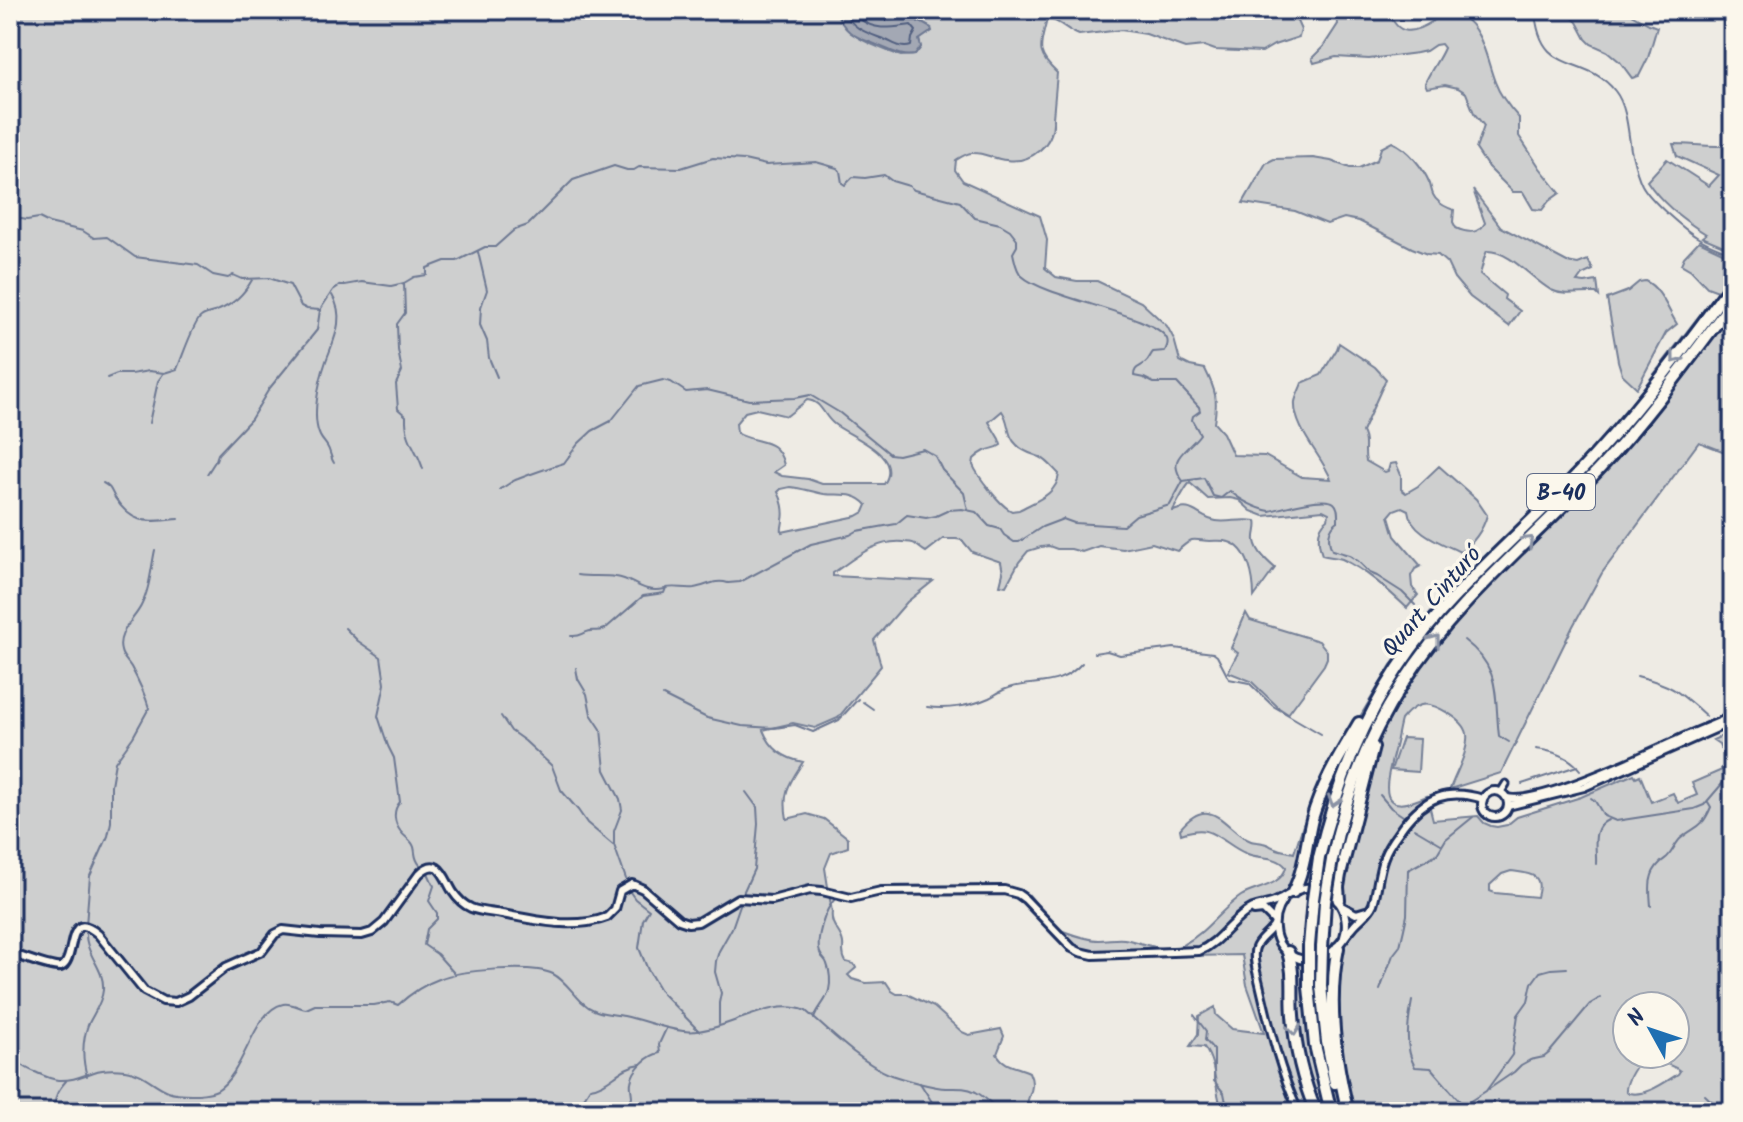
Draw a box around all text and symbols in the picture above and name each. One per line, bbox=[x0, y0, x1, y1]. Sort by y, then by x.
one-way arrow bbox=[1672, 349, 1686, 364]
road number: B-40 bbox=[1527, 474, 1595, 510]
street label: Quart Cinturó bbox=[1372, 536, 1493, 667]
one-way arrow bbox=[1519, 536, 1533, 550]
one-way arrow bbox=[1425, 634, 1439, 649]
one-way arrow bbox=[1328, 793, 1344, 807]
north arrow bbox=[1611, 990, 1691, 1070]
text: N bbox=[1620, 1002, 1656, 1035]
one-way arrow bbox=[1286, 1023, 1303, 1036]

